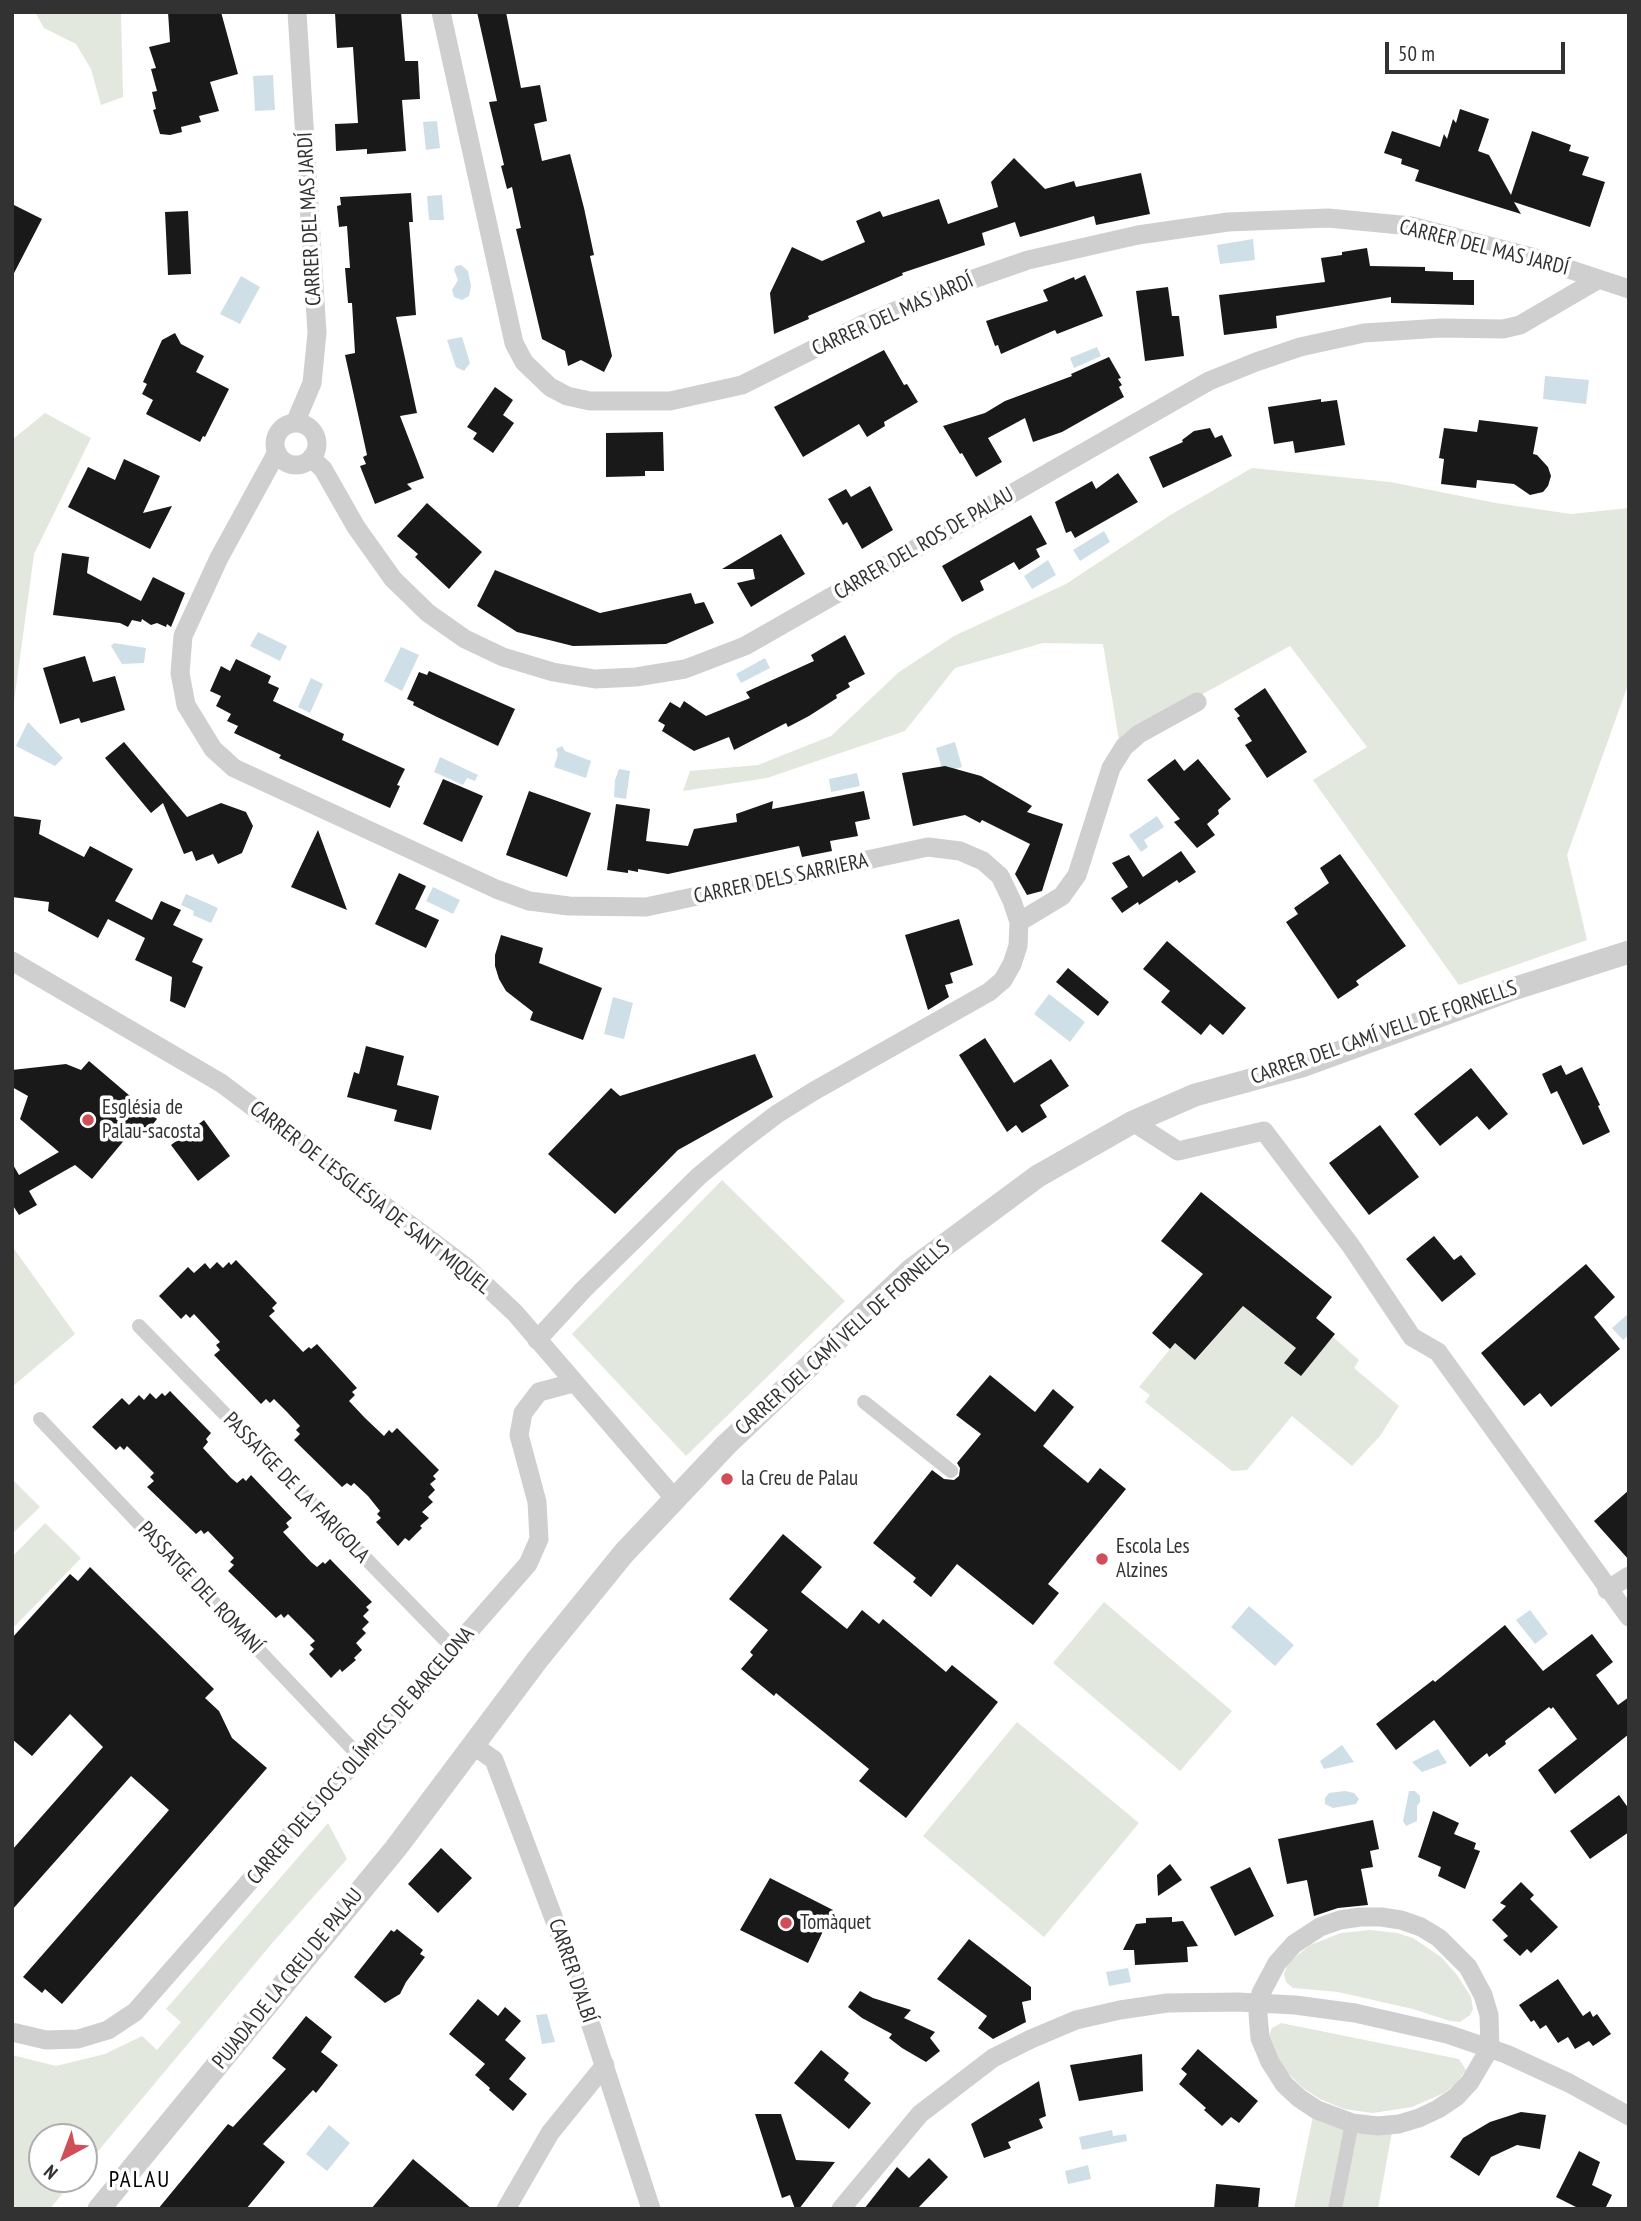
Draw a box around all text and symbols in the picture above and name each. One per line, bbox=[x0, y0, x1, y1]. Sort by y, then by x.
scale bar bbox=[1389, 28, 1569, 72]
text: 50 m bbox=[1398, 40, 1435, 67]
street label: CARRER DEL MAS JARDÍ bbox=[293, 132, 327, 306]
street label: CARRER DEL MAS JARDÍ bbox=[1397, 215, 1571, 281]
street label: CARRER DEL MAS JARDÍ bbox=[809, 268, 977, 362]
street label: CARRER DEL ROS DE PALAU bbox=[830, 482, 1018, 606]
street label: CARRER DELS SARRIERA bbox=[692, 848, 870, 910]
street label: CARRER DEL CAMÍ VELL DE FORNELLS bbox=[1248, 976, 1520, 1090]
place label: Església de Palau-sacosta bbox=[102, 1095, 201, 1145]
street label: CARRER DE L'ESGLÉSIA DE SANT MIQUEL bbox=[244, 1096, 496, 1300]
marker: Església de Palau-sacosta bbox=[80, 1112, 96, 1128]
street label: CARRER DEL CAMÍ VELL DE FORNELLS bbox=[731, 1235, 955, 1441]
street label: PASSATGE DE LA FARIGOLA bbox=[218, 1408, 374, 1568]
place label: la Creu de Palau bbox=[741, 1466, 858, 1492]
marker: la Creu de Palau bbox=[719, 1471, 735, 1487]
street label: PASSATGE DEL ROMANÍ bbox=[132, 1517, 268, 1659]
place label: Escola Les Alzines bbox=[1116, 1534, 1190, 1584]
marker: Escola Les Alzines bbox=[1094, 1551, 1110, 1567]
street label: CARRER DELS JOCS OLÍMPICS DE BARCELONA bbox=[242, 1622, 480, 1890]
street label: PUJADA DE LA CREU DE PALAU bbox=[208, 1884, 368, 2074]
place label: Tomàquet bbox=[800, 1910, 871, 1936]
marker: Tomàquet bbox=[778, 1915, 794, 1931]
street label: CARRER D'ALBÍ bbox=[542, 1916, 602, 2026]
north arrow bbox=[28, 2123, 98, 2193]
text: N bbox=[39, 2160, 62, 2185]
district label: PALAU bbox=[109, 2166, 171, 2194]

